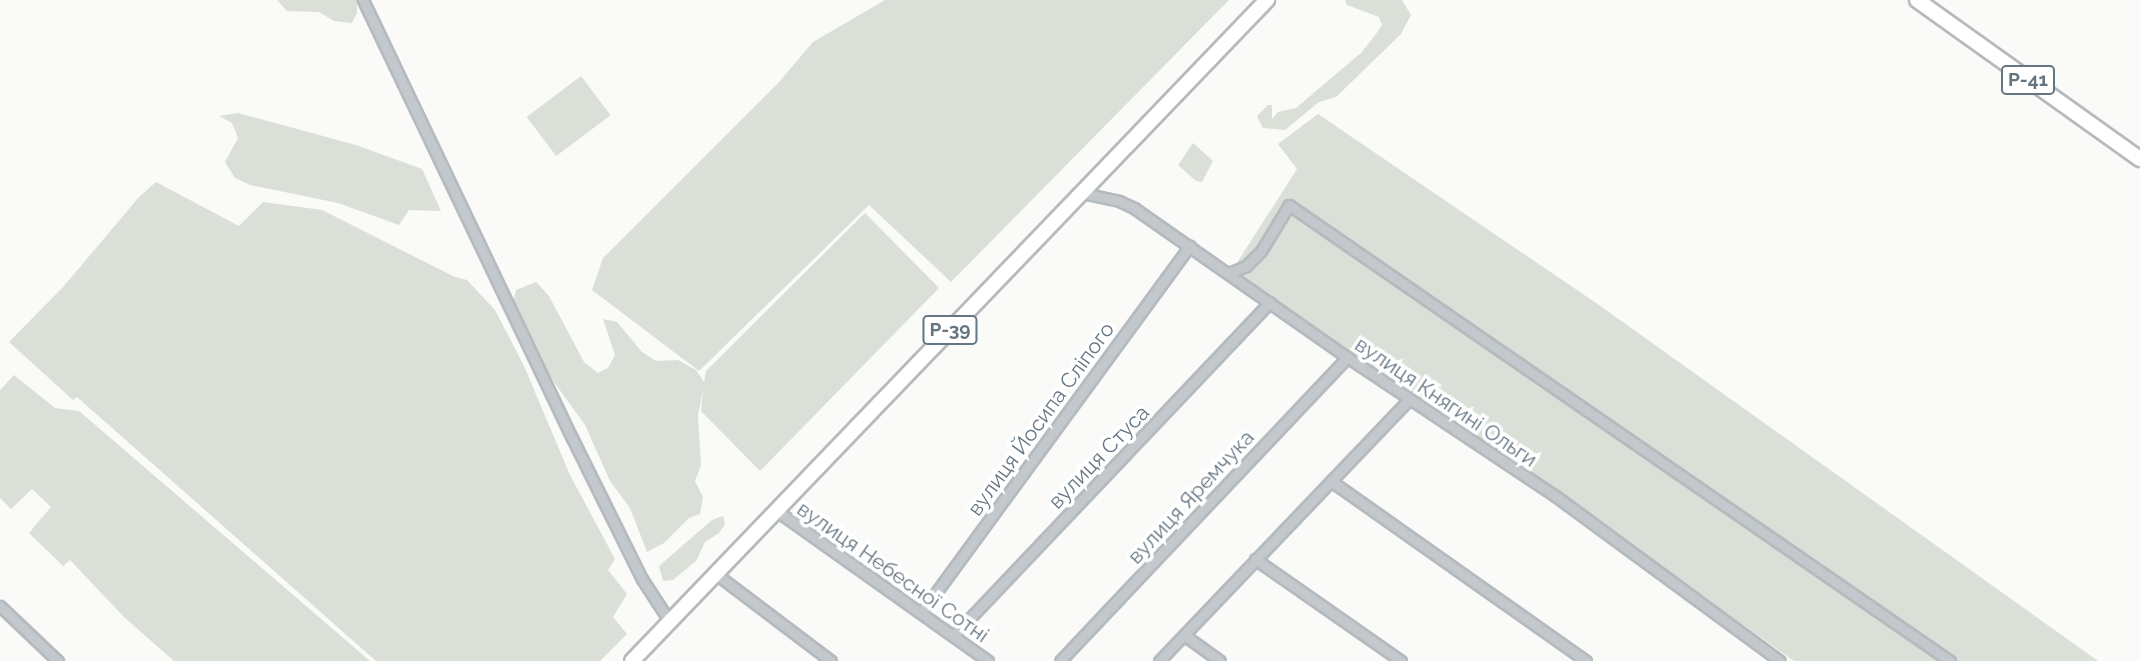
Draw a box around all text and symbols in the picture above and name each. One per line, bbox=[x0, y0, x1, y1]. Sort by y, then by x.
road number: Р-41 bbox=[2000, 64, 2056, 96]
road number: Р-39 bbox=[922, 314, 978, 346]
street label: вулиця Йосипа Сліпого bbox=[962, 317, 1120, 521]
street label: вулиця Княгині Ольги bbox=[1350, 332, 1542, 472]
street label: вулиця Стуса bbox=[1043, 400, 1155, 514]
street label: вулиця Яремчука bbox=[1123, 425, 1259, 569]
street label: вулиця Небесної Сотні bbox=[792, 496, 994, 648]

